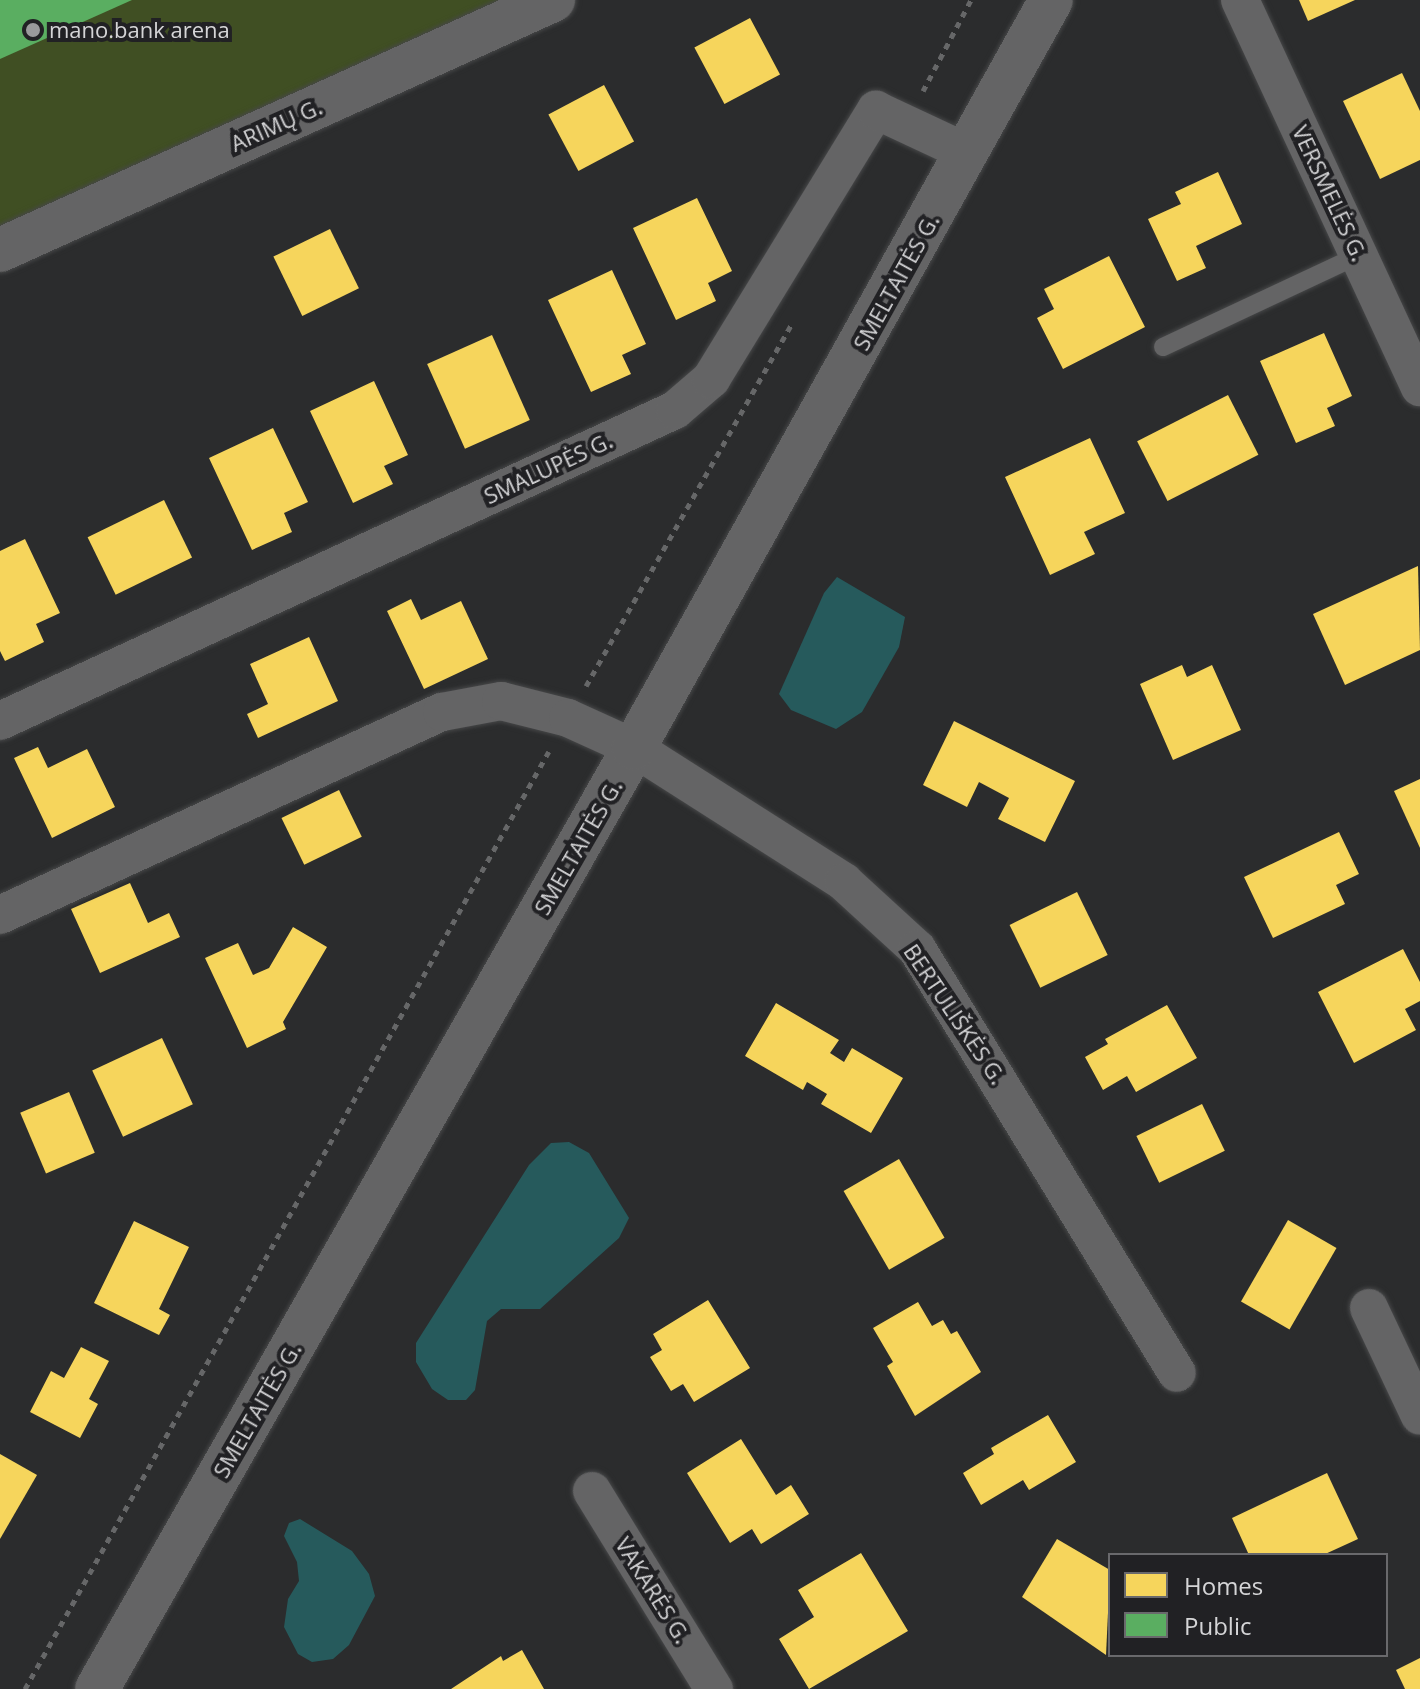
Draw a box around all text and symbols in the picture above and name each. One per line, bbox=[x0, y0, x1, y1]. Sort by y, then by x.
place label: mano.bank arena bbox=[49, 17, 230, 43]
marker: mano.bank arena bbox=[24, 21, 42, 39]
street label: ARIMŲ G. bbox=[226, 93, 326, 157]
street label: VERSMELĖS G. bbox=[1287, 121, 1373, 265]
street label: SMELTAITĖS G. bbox=[848, 209, 944, 355]
street label: SMALUPĖS G. bbox=[480, 427, 616, 509]
street label: SMELTAITĖS G. bbox=[529, 775, 627, 919]
street label: BERTULIŠKĖS G. bbox=[898, 939, 1012, 1089]
street label: SMELTAITĖS G. bbox=[208, 1338, 306, 1482]
street label: VAKARĖS G. bbox=[610, 1532, 696, 1648]
legend bbox=[1108, 1553, 1388, 1657]
text: Homes bbox=[1184, 1569, 1263, 1602]
text: Public bbox=[1184, 1609, 1251, 1642]

